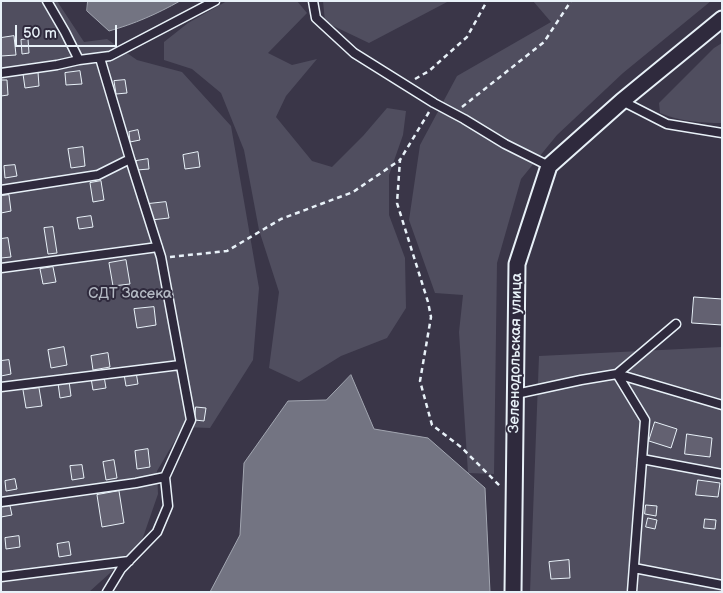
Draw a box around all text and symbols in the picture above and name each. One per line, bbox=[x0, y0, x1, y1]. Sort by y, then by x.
scale bar bbox=[18, 15, 120, 47]
text: 50 m bbox=[23, 24, 57, 43]
street label: Зеленодольская улица bbox=[506, 273, 526, 433]
park label: СДТ Засека bbox=[88, 285, 172, 303]

